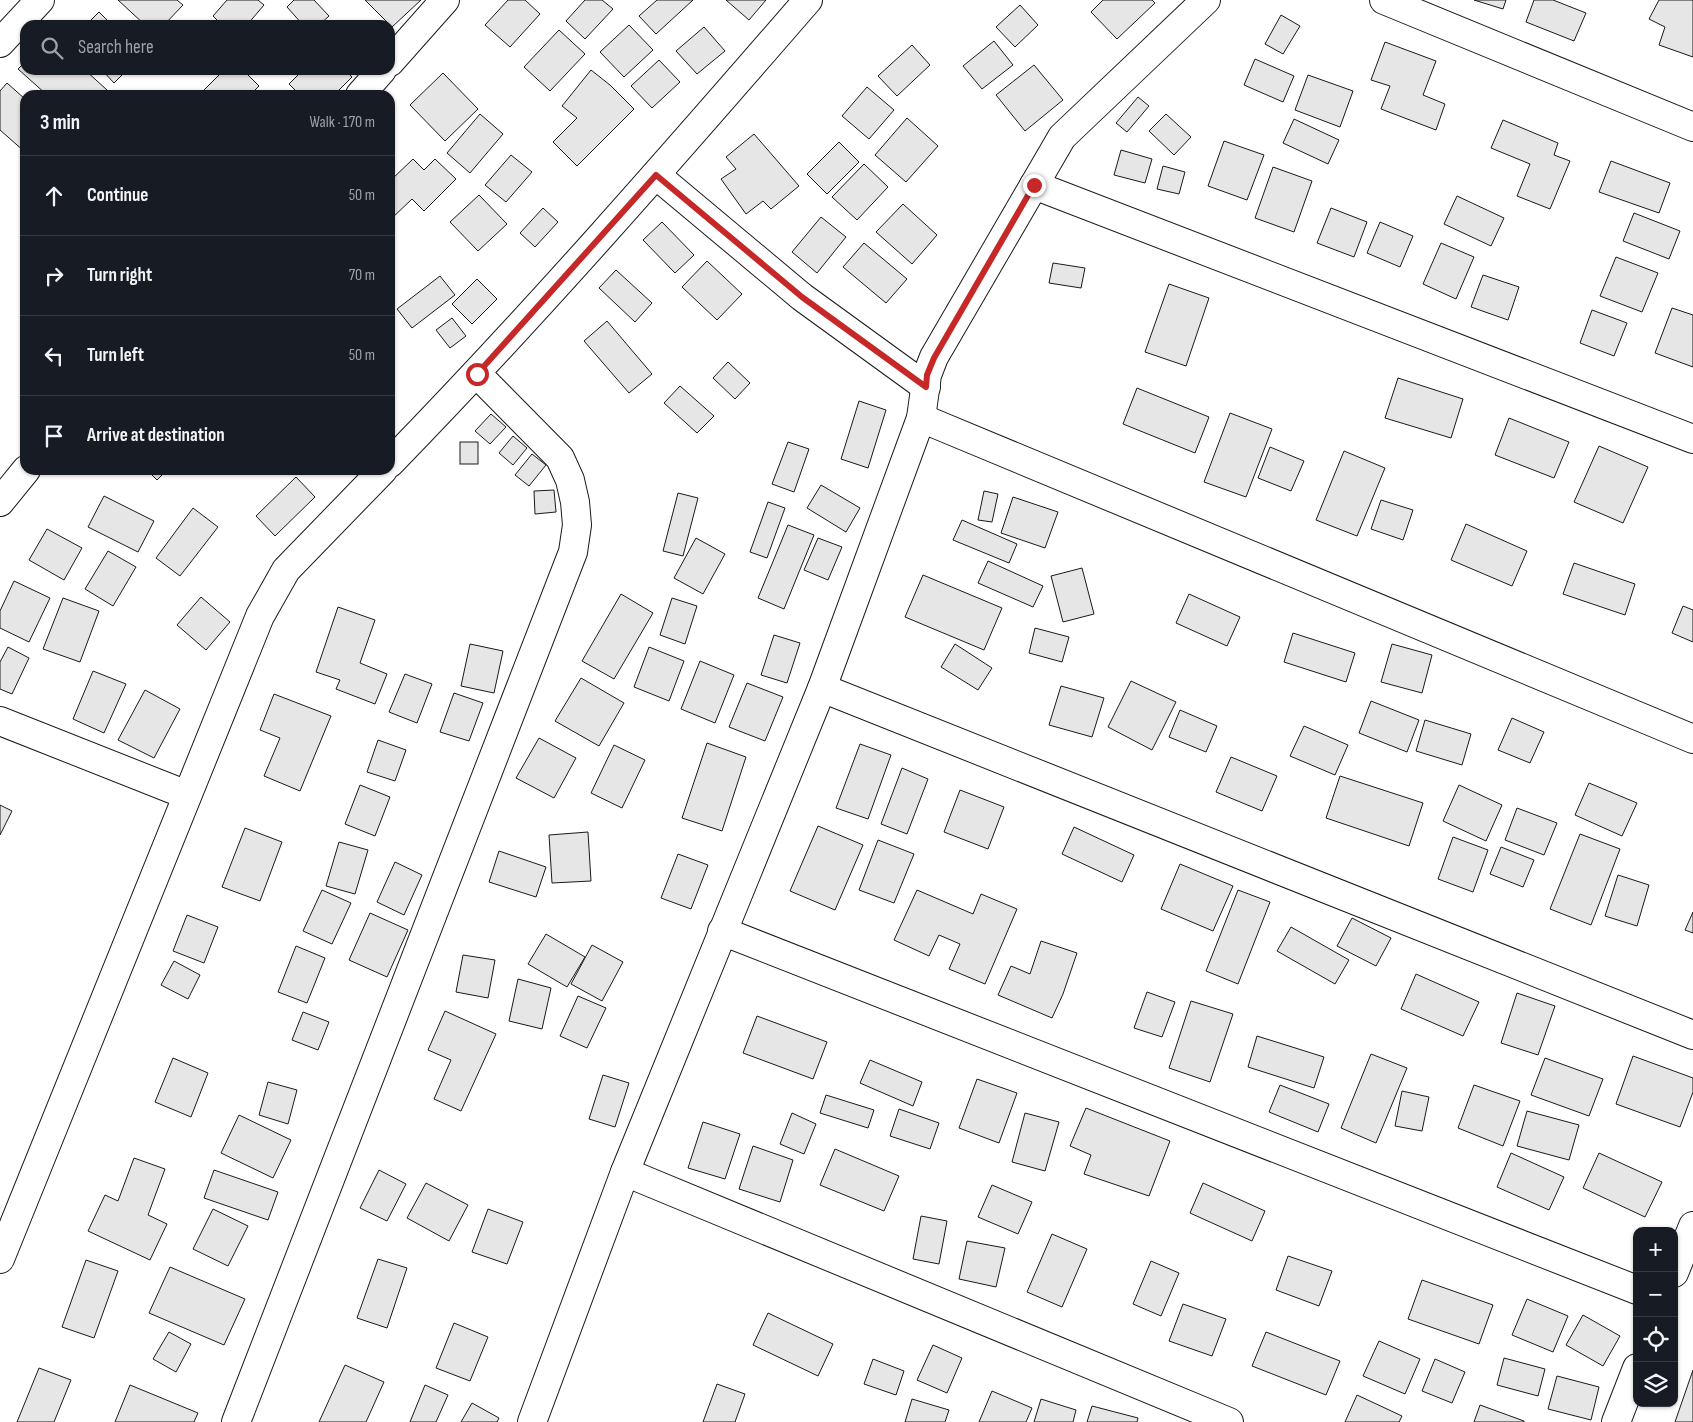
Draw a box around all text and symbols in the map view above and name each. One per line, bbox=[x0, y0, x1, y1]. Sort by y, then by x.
search box bbox=[20, 20, 395, 75]
icon: search bbox=[38, 34, 66, 62]
text: Search here bbox=[78, 36, 154, 59]
text: 3 min bbox=[40, 110, 80, 135]
text: Walk · 170 m bbox=[310, 113, 375, 132]
route end bbox=[1023, 174, 1046, 197]
icon: ahead bbox=[40, 182, 68, 210]
text: Continue bbox=[87, 184, 148, 207]
text: 50 m bbox=[349, 186, 375, 205]
icon: right bbox=[40, 262, 68, 290]
text: Turn right bbox=[87, 264, 152, 287]
text: 70 m bbox=[349, 266, 375, 285]
icon: left bbox=[40, 342, 68, 370]
text: Turn left bbox=[87, 344, 144, 367]
text: 50 m bbox=[349, 346, 375, 365]
route start bbox=[466, 363, 489, 386]
icon: arrive bbox=[40, 422, 68, 450]
text: Arrive at destination bbox=[87, 424, 225, 447]
map controls bbox=[1633, 1227, 1678, 1407]
button: + bbox=[1633, 1227, 1678, 1272]
button: − bbox=[1633, 1272, 1678, 1317]
button: locate bbox=[1633, 1317, 1678, 1362]
button: layers bbox=[1633, 1362, 1678, 1407]

